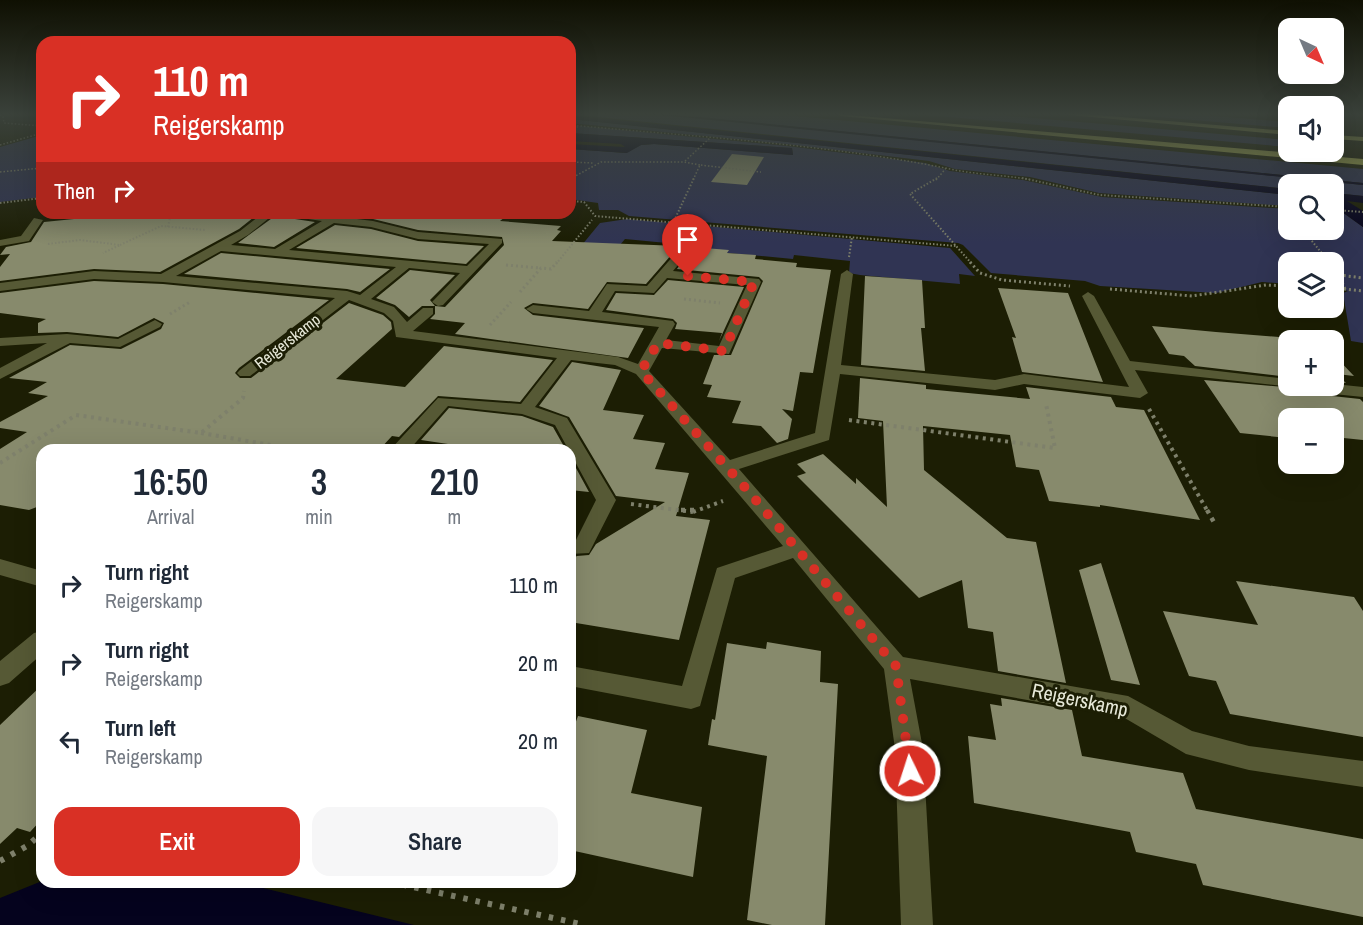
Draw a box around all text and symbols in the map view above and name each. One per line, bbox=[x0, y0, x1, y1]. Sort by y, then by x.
north arrow bbox=[1278, 18, 1344, 84]
map controls bbox=[1278, 18, 1344, 474]
text: 110 m bbox=[153, 53, 249, 109]
icon: right bbox=[54, 60, 132, 138]
button: sound bbox=[1278, 96, 1344, 162]
text: Reigerskamp bbox=[153, 107, 285, 143]
icon: right bbox=[107, 174, 140, 207]
button: search bbox=[1278, 174, 1344, 240]
text: Then bbox=[54, 176, 95, 206]
pin bbox=[662, 214, 713, 276]
icon: arrive bbox=[671, 223, 704, 256]
button: layers bbox=[1278, 252, 1344, 318]
street label: Reigerskamp bbox=[249, 308, 325, 374]
button: + bbox=[1278, 330, 1344, 396]
button: − bbox=[1278, 408, 1344, 474]
text: 16:50 bbox=[133, 458, 208, 506]
text: 3 bbox=[311, 458, 327, 506]
text: 210 bbox=[430, 458, 479, 506]
text: Arrival bbox=[147, 503, 194, 530]
text: min bbox=[305, 503, 333, 530]
text: m bbox=[447, 503, 461, 530]
text: Turn right bbox=[105, 557, 189, 587]
icon: right bbox=[54, 569, 87, 602]
text: 110 m bbox=[509, 570, 558, 600]
text: Reigerskamp bbox=[105, 587, 203, 614]
text: Turn right bbox=[105, 635, 189, 665]
icon: right bbox=[54, 647, 87, 680]
text: 20 m bbox=[518, 648, 558, 678]
text: Reigerskamp bbox=[105, 665, 203, 692]
street label: Reigerskamp bbox=[1030, 676, 1131, 723]
text: Turn left bbox=[105, 713, 176, 743]
icon: left bbox=[54, 725, 87, 758]
text: 20 m bbox=[518, 726, 558, 756]
position arrow bbox=[878, 739, 942, 803]
text: Reigerskamp bbox=[105, 743, 203, 770]
button: Exit bbox=[54, 807, 300, 876]
button: Share bbox=[312, 807, 558, 876]

